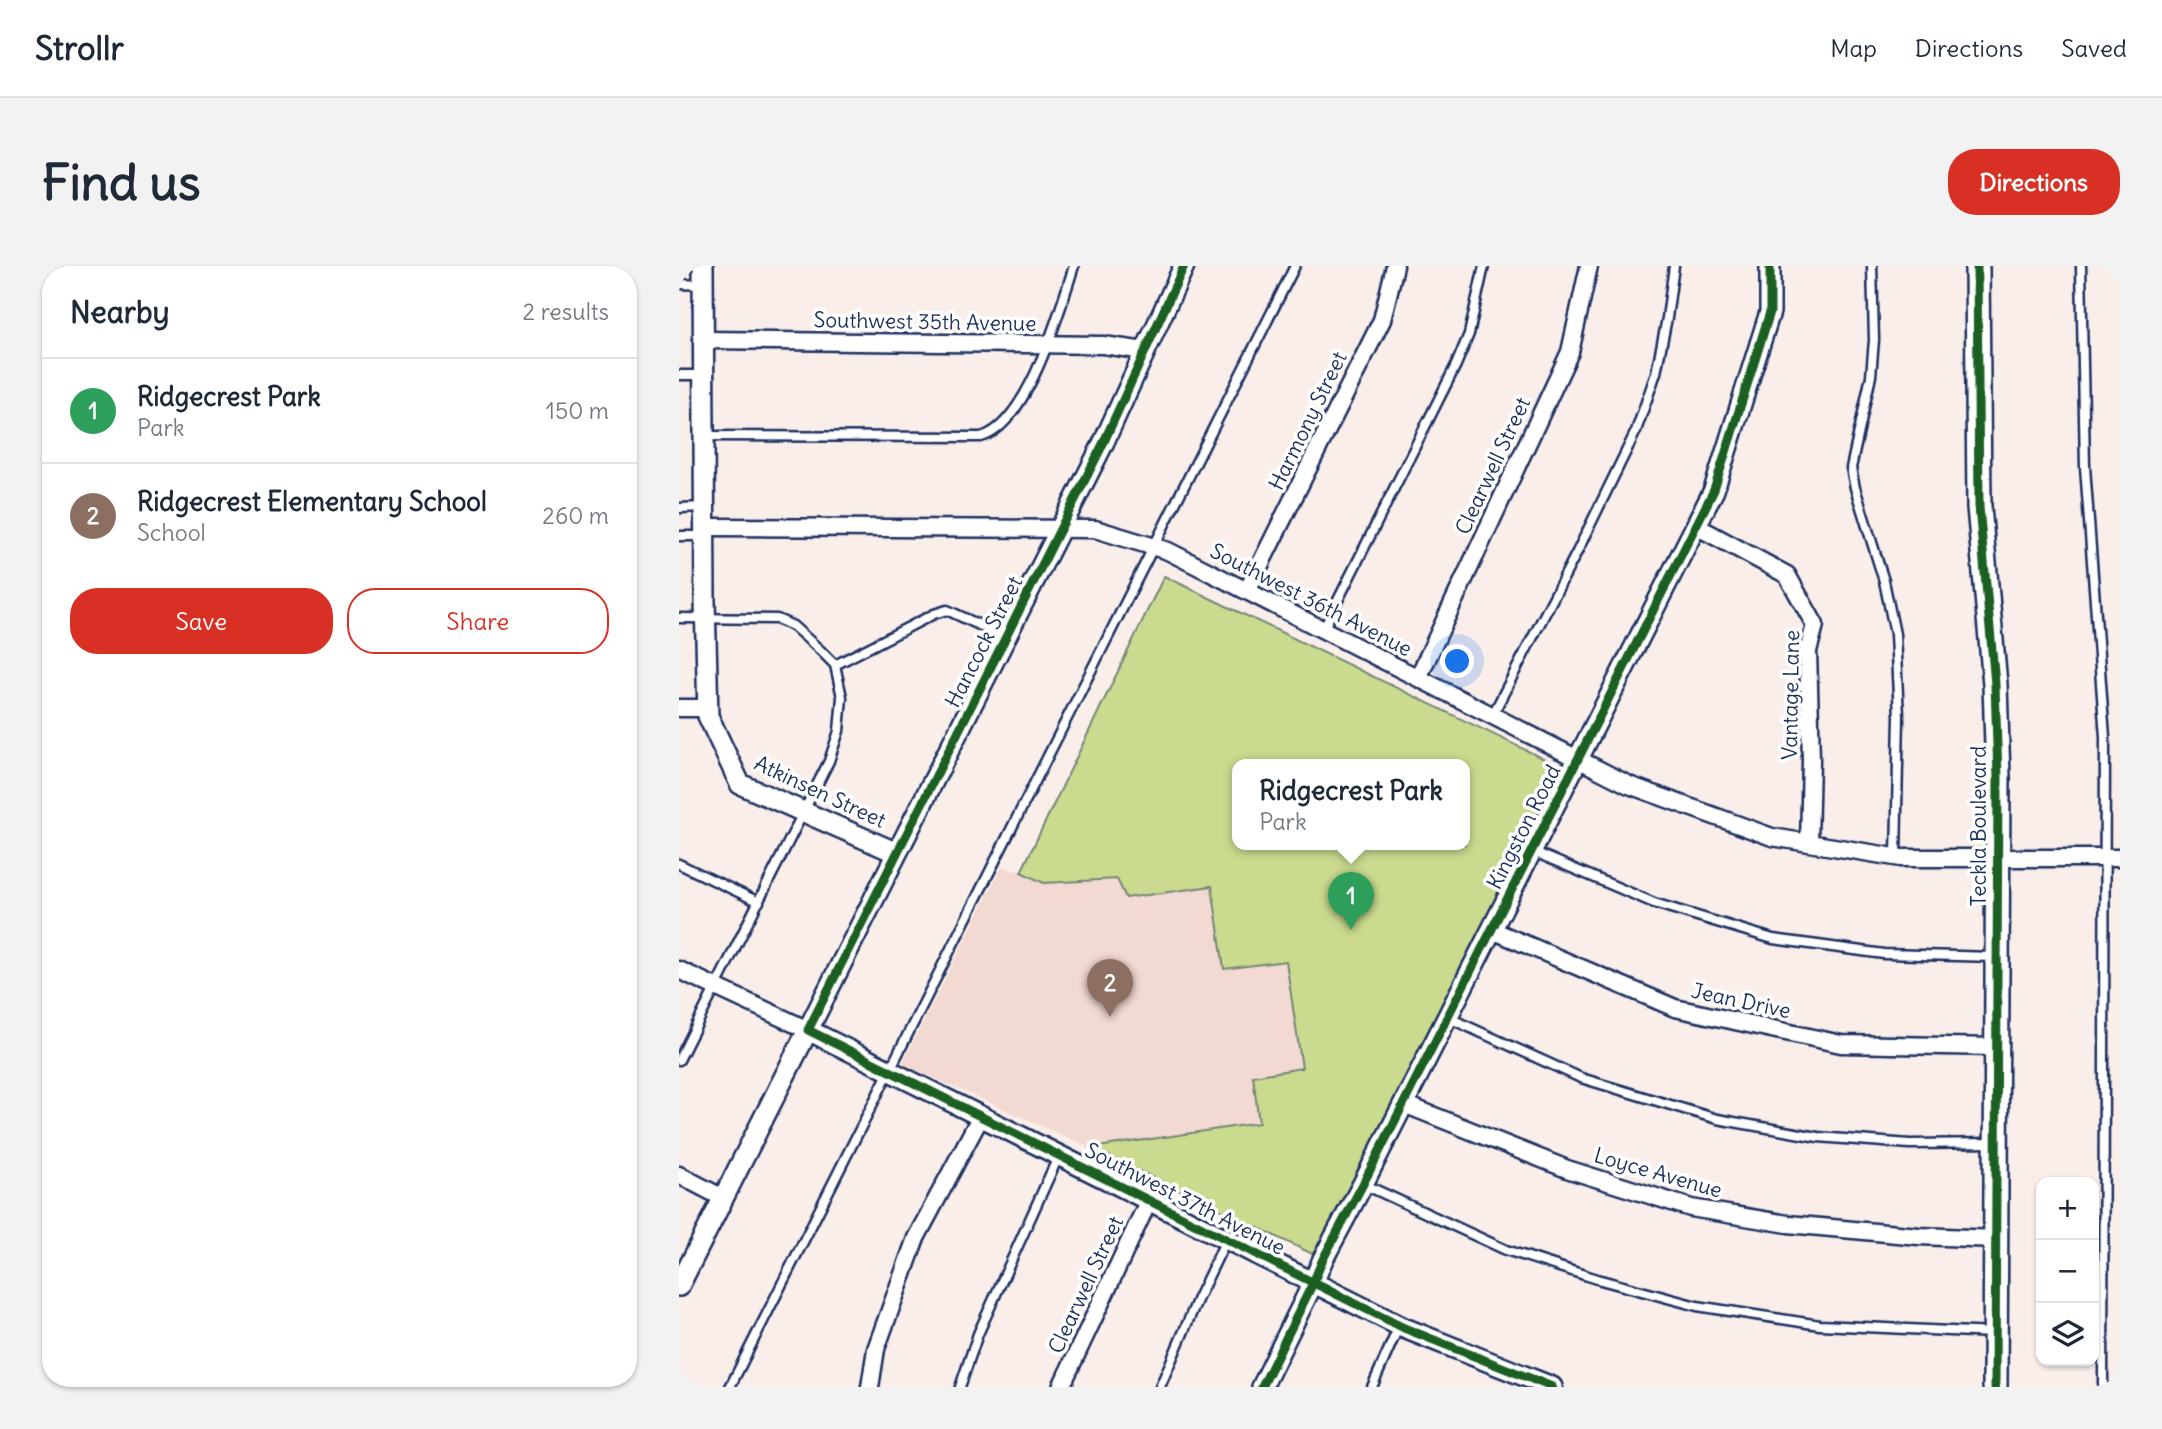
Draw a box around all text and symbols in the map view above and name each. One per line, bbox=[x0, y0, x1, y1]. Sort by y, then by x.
text: Strollr bbox=[35, 27, 124, 69]
text: Map bbox=[1830, 33, 1877, 63]
text: Directions bbox=[1915, 33, 2023, 63]
text: Saved bbox=[2061, 33, 2127, 63]
button: Directions bbox=[1948, 149, 2120, 215]
text: Find us bbox=[42, 152, 200, 213]
text: Nearby bbox=[70, 293, 170, 331]
text: 2 results bbox=[523, 297, 609, 326]
street label: Southwest 35th Avenue bbox=[813, 306, 1037, 337]
street label: Harmony Street bbox=[1262, 347, 1353, 495]
text: Ridgecrest Park bbox=[137, 380, 321, 413]
street label: Clearwell Street bbox=[1449, 393, 1536, 539]
text: 1 bbox=[88, 396, 98, 425]
text: 150 m bbox=[546, 396, 609, 425]
text: Park bbox=[137, 413, 185, 442]
text: Ridgecrest Elementary School bbox=[137, 485, 487, 518]
text: 2 bbox=[87, 501, 99, 530]
text: 260 m bbox=[542, 501, 609, 530]
text: School bbox=[137, 518, 206, 547]
street label: Southwest 36th Avenue bbox=[1206, 537, 1417, 662]
street label: Hancock Street bbox=[939, 571, 1028, 712]
button: Save bbox=[70, 588, 333, 654]
button: Share bbox=[347, 588, 609, 654]
street label: Vantage Lane bbox=[1776, 630, 1805, 760]
your location bbox=[1440, 644, 1474, 678]
street label: Teckla Boulevard bbox=[1965, 746, 1992, 906]
street label: Atkinsen Street bbox=[750, 749, 890, 834]
popup bbox=[1232, 759, 1470, 850]
street label: Kingston Road bbox=[1481, 760, 1567, 894]
text: Ridgecrest Park bbox=[1259, 774, 1443, 807]
text: Park bbox=[1259, 807, 1307, 836]
pin: 1 bbox=[1328, 872, 1374, 930]
pin: 2 bbox=[1087, 959, 1133, 1017]
street label: Jean Drive bbox=[1689, 977, 1793, 1024]
street label: Southwest 37th Avenue bbox=[1081, 1136, 1290, 1261]
street label: Loyce Avenue bbox=[1591, 1141, 1725, 1204]
map controls bbox=[2036, 1177, 2099, 1366]
button: + bbox=[2036, 1177, 2099, 1240]
street label: Clearwell Street bbox=[1042, 1212, 1129, 1358]
button: − bbox=[2036, 1240, 2099, 1303]
button: layers bbox=[2036, 1303, 2099, 1366]

